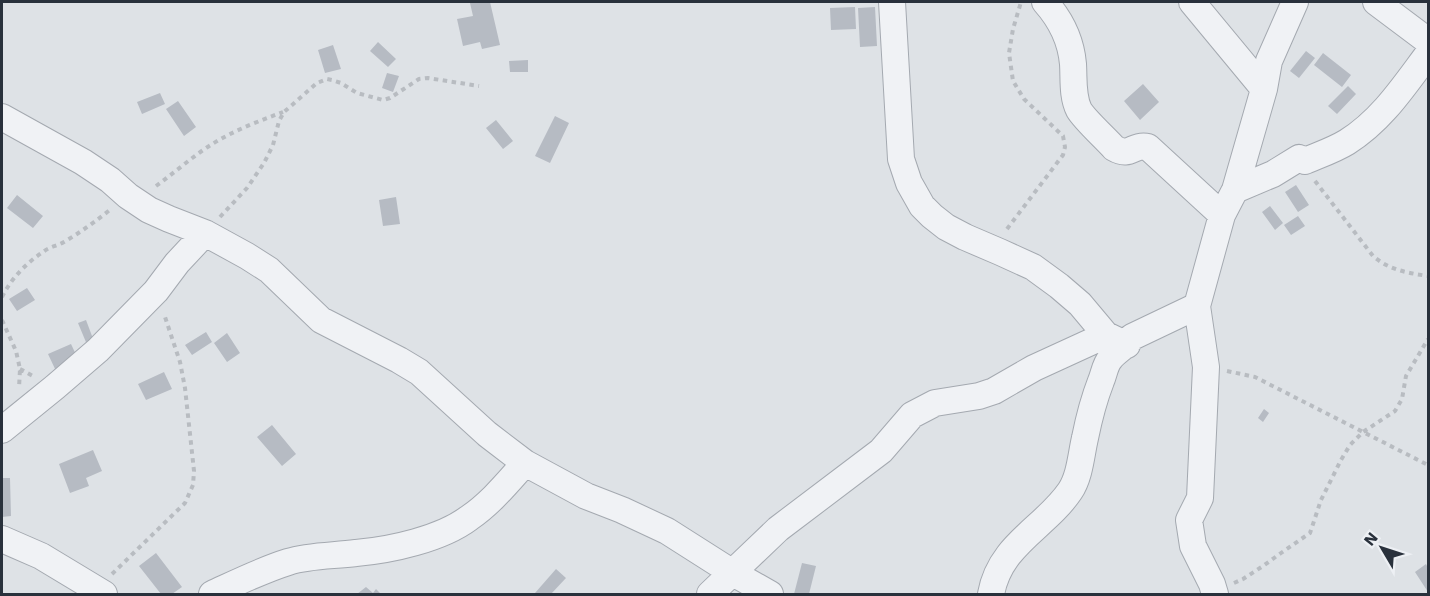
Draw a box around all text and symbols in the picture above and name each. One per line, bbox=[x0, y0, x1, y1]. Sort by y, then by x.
north arrow bbox=[1352, 518, 1412, 578]
text: N bbox=[1360, 528, 1382, 549]

